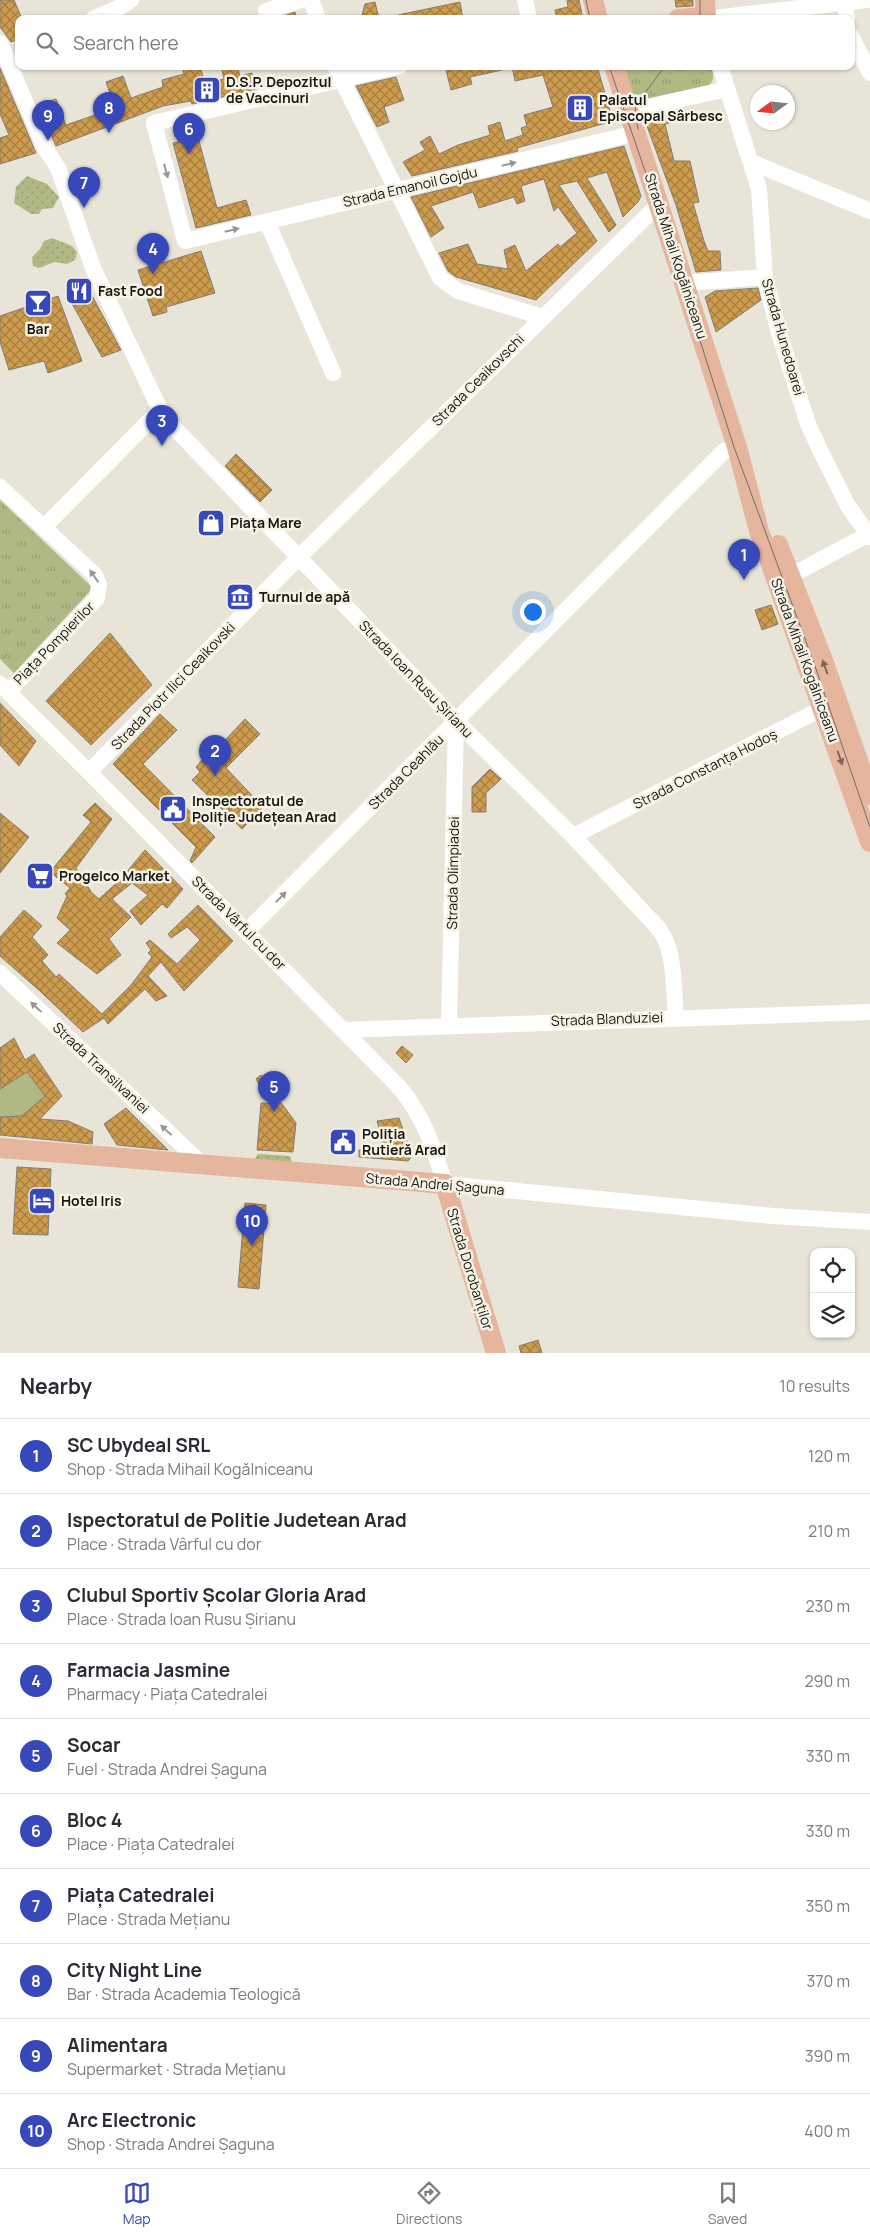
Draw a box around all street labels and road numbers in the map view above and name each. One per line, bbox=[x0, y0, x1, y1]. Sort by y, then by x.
street label: Strada Emanoil Gojdu bbox=[341, 162, 479, 211]
street label: Strada Mihail Kogălniceanu bbox=[641, 171, 712, 341]
street label: Strada Hunedoarei bbox=[758, 276, 809, 398]
street label: Strada Ceaikovschi bbox=[427, 329, 528, 430]
street label: Strada Mihail Kogălniceanu bbox=[767, 575, 844, 744]
street label: Piața Pompierilor bbox=[9, 597, 98, 688]
street label: Strada Ioan Rusu Șirianu bbox=[355, 616, 477, 741]
street label: Strada Piotr Ilici Ceaikovski bbox=[106, 618, 239, 754]
street label: Strada Constanța Hodoș bbox=[630, 724, 780, 813]
street label: Strada Ceahlău bbox=[364, 730, 447, 813]
street label: Strada Olimpiadei bbox=[442, 816, 463, 930]
street label: Strada Vârful cu dor bbox=[188, 871, 291, 974]
street label: Strada Blanduziei bbox=[551, 1007, 663, 1030]
street label: Strada Transilvaniei bbox=[49, 1018, 154, 1117]
street label: Strada Andrei Șaguna bbox=[365, 1168, 505, 1199]
street label: Strada Dorobanților bbox=[443, 1206, 498, 1332]

